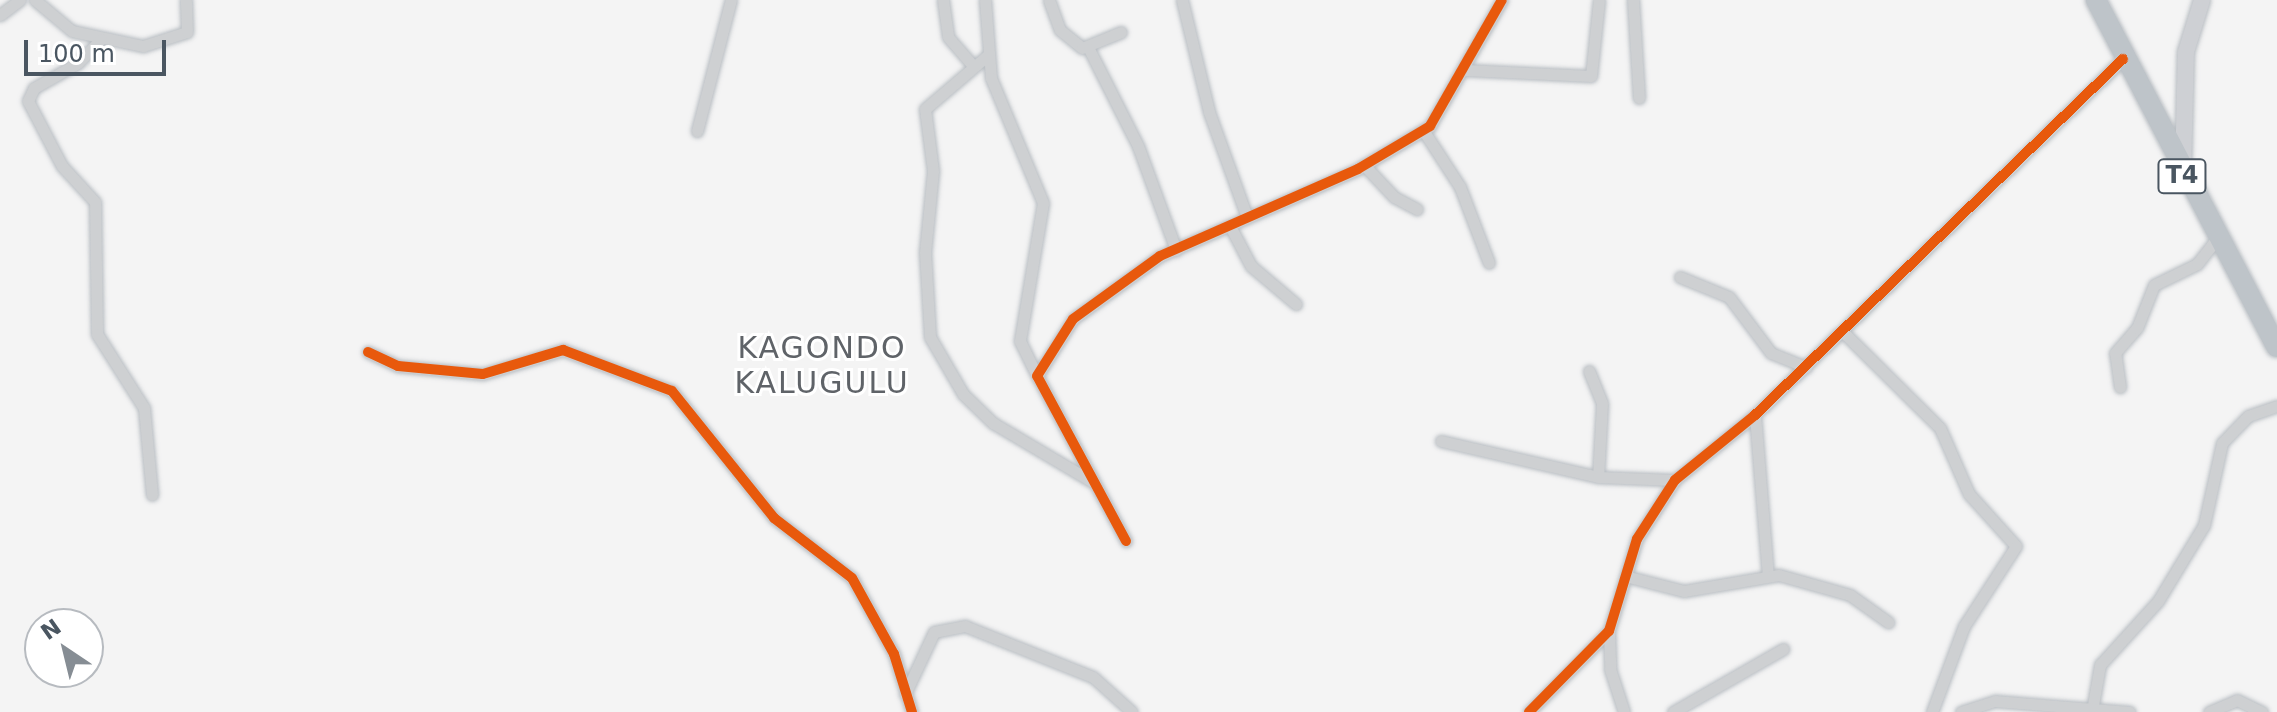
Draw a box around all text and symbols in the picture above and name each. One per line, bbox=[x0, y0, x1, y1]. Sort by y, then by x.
scale bar bbox=[28, 24, 170, 74]
text: 100 m bbox=[38, 40, 115, 68]
road number: T4 bbox=[2156, 156, 2208, 196]
district label: KAGONDO KALUGULU bbox=[734, 330, 910, 400]
north arrow bbox=[24, 608, 104, 688]
text: N bbox=[36, 614, 66, 645]

